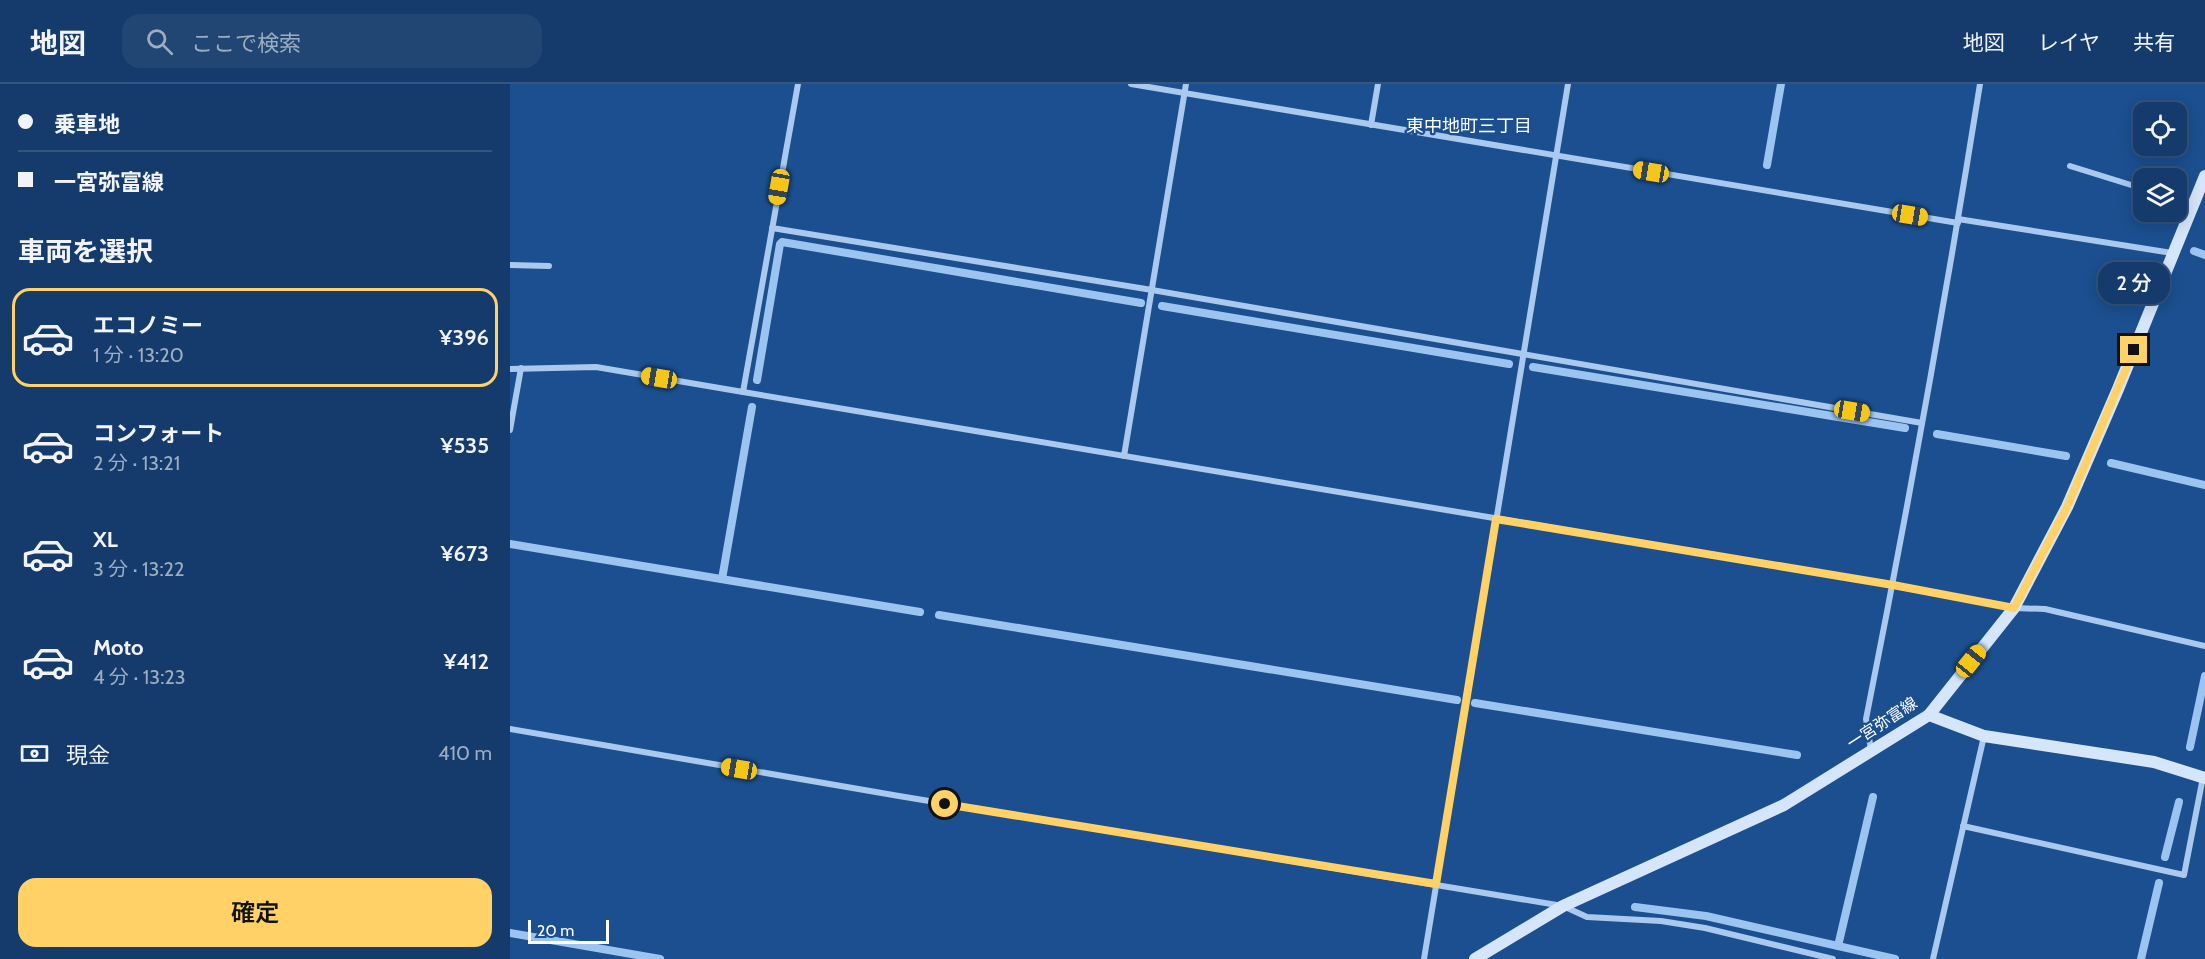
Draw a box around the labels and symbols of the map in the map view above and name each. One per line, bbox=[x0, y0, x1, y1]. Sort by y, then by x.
district label: 東中地町三丁目 bbox=[1406, 115, 1532, 137]
car bbox=[1632, 160, 1670, 184]
car bbox=[767, 168, 791, 206]
car bbox=[1891, 203, 1929, 227]
callout: 2 分 bbox=[2098, 263, 2170, 305]
route end bbox=[2120, 336, 2147, 363]
car bbox=[640, 366, 678, 390]
car bbox=[1833, 399, 1871, 423]
car bbox=[1953, 641, 1989, 681]
street label: 一宮弥富線 bbox=[1843, 693, 1921, 753]
car bbox=[720, 757, 758, 781]
route start bbox=[931, 790, 958, 817]
scale bar bbox=[528, 917, 609, 944]

